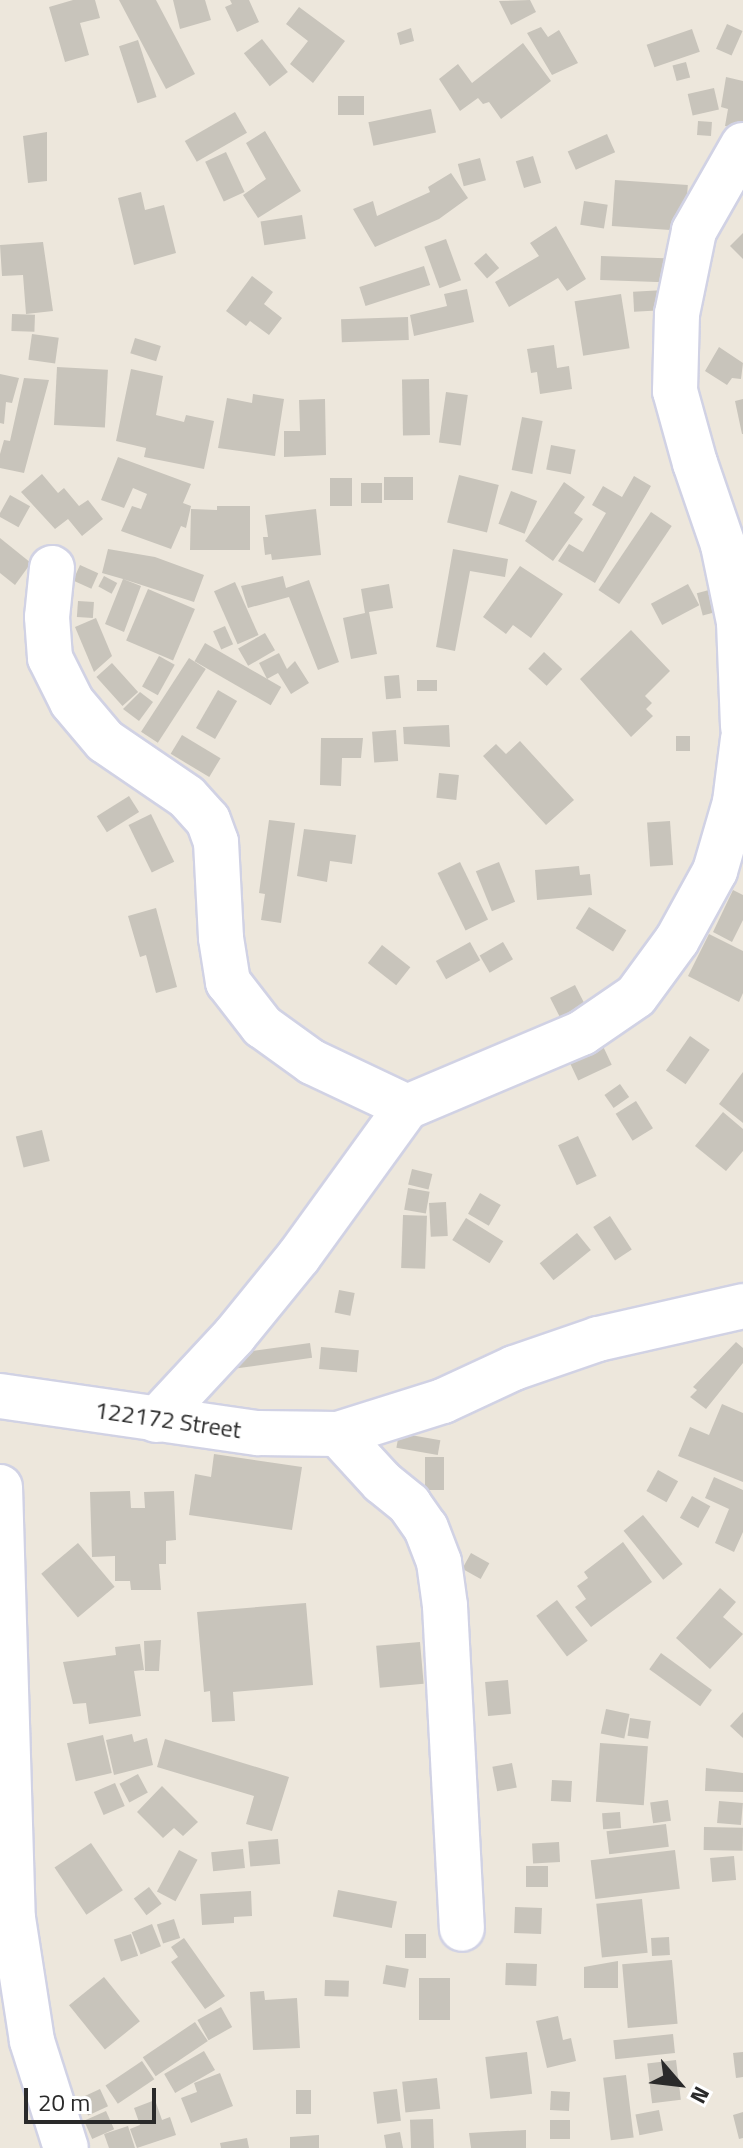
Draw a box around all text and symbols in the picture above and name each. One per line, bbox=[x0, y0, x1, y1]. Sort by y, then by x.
street label: 122172 Street bbox=[93, 1395, 243, 1445]
north arrow bbox=[639, 2044, 719, 2124]
scale bar bbox=[28, 2072, 160, 2122]
text: N bbox=[682, 2081, 719, 2110]
text: 20 m bbox=[38, 2084, 90, 2120]

